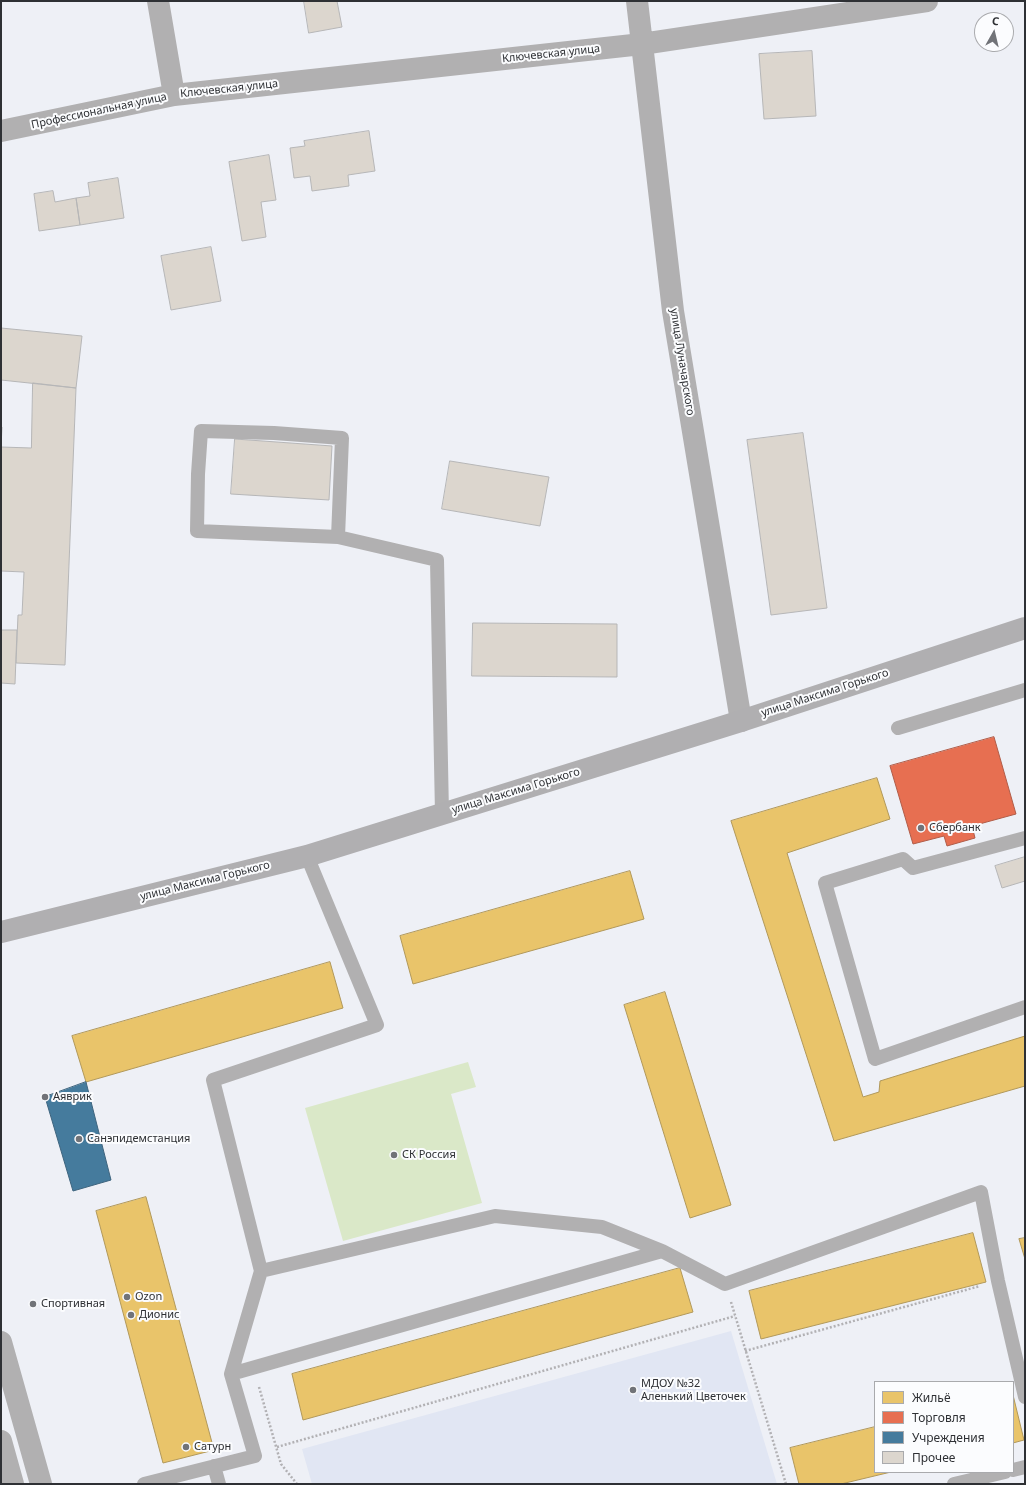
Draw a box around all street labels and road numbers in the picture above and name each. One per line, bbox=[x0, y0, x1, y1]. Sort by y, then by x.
street label: Ключевская улица bbox=[501, 42, 601, 66]
street label: Ключевская улица bbox=[179, 77, 279, 101]
street label: Профессиональная улица bbox=[30, 90, 168, 132]
street label: улица Луначарского bbox=[667, 307, 697, 417]
street label: улица Максима Горького bbox=[760, 666, 890, 720]
street label: улица Максима Горького bbox=[450, 765, 582, 817]
street label: улица Максима Горького bbox=[139, 858, 271, 904]

